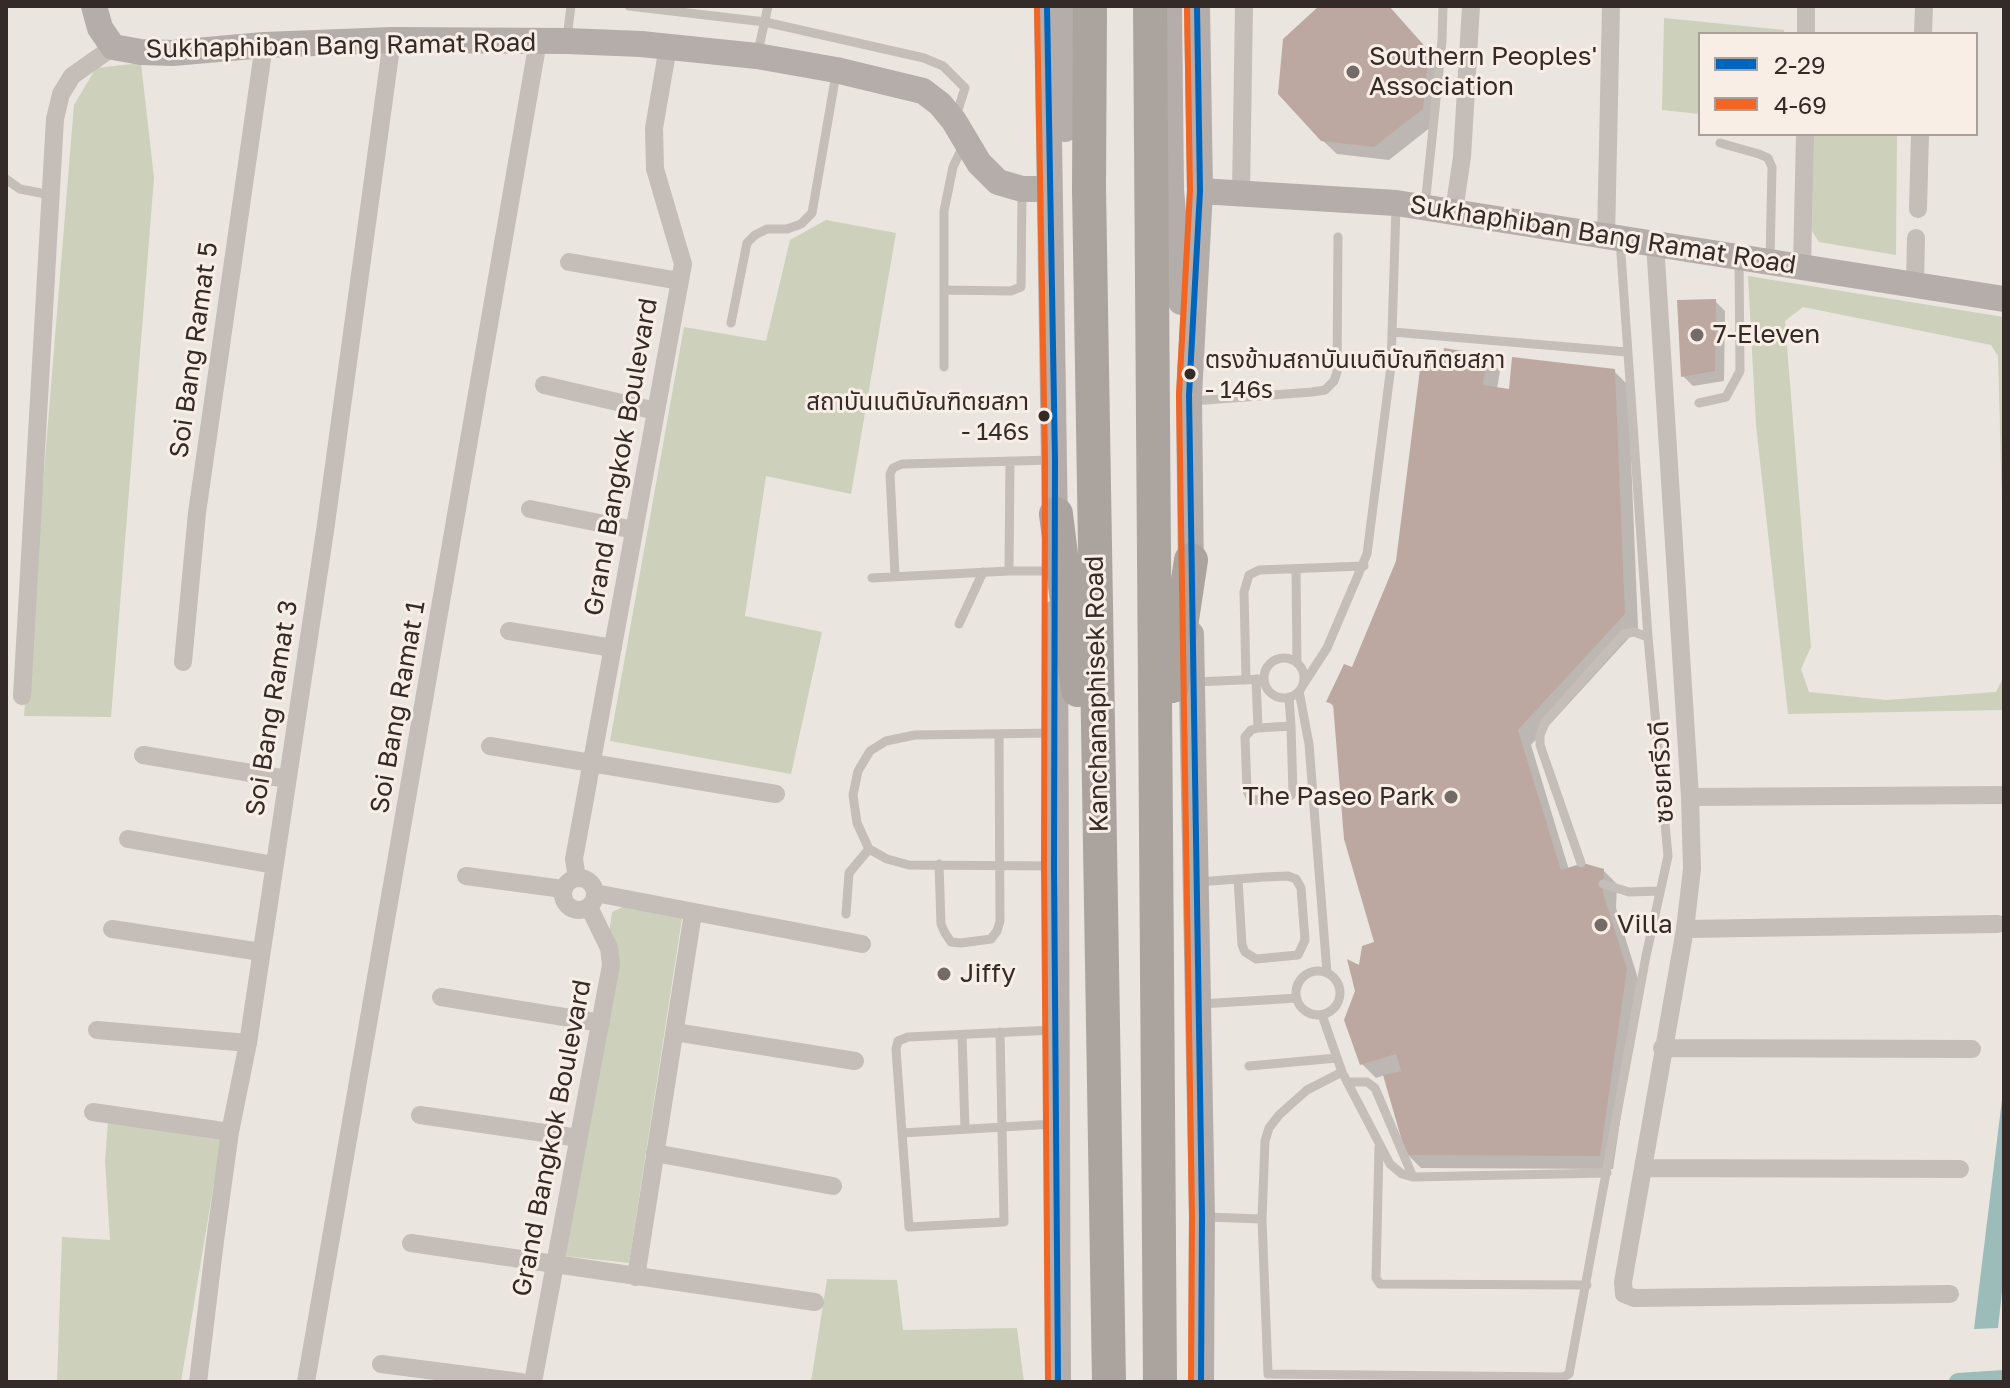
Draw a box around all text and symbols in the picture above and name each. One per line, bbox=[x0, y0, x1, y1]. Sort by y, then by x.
street label: Sukhaphiban Bang Ramat Road bbox=[145, 27, 537, 65]
legend bbox=[1698, 32, 1978, 136]
place label: Southern Peoples' Association bbox=[1369, 41, 1597, 102]
text: 2-29 bbox=[1774, 50, 1825, 79]
marker: Southern Peoples' Association bbox=[1344, 63, 1362, 81]
text: 4-69 bbox=[1774, 90, 1827, 119]
street label: Sukhaphiban Bang Ramat Road bbox=[1408, 189, 1798, 281]
street label: Soi Bang Ramat 5 bbox=[163, 240, 225, 460]
street label: Grand Bangkok Boulevard bbox=[578, 296, 664, 618]
place label: 7-Eleven bbox=[1713, 319, 1820, 351]
marker: 7-Eleven bbox=[1688, 326, 1706, 344]
place label: ตรงข้ามสถาบันเนติบัณฑิตยสภา - 146ร bbox=[1205, 346, 1505, 402]
marker: ตรงข้ามสถาบันเนติบัณฑิตยสภา - 146ร bbox=[1182, 366, 1198, 382]
place label: สถาบันเนติบัณฑิตยสภา - 146ร bbox=[806, 388, 1029, 444]
marker: สถาบันเนติบัณฑิตยสภา - 146ร bbox=[1036, 408, 1052, 424]
street label: Kanchanaphisek Road bbox=[1079, 555, 1115, 833]
street label: Soi Bang Ramat 3 bbox=[240, 598, 304, 818]
street label: Soi Bang Ramat 1 bbox=[364, 598, 432, 816]
street label: ซอยศรีวดี bbox=[1644, 720, 1680, 824]
place label: The Paseo Park bbox=[1243, 781, 1435, 813]
marker: The Paseo Park bbox=[1442, 788, 1460, 806]
place label: Villa bbox=[1617, 909, 1673, 941]
marker: Villa bbox=[1592, 916, 1610, 934]
place label: Jiffy bbox=[960, 958, 1016, 990]
marker: Jiffy bbox=[935, 965, 953, 983]
street label: Grand Bangkok Boulevard bbox=[506, 977, 598, 1299]

